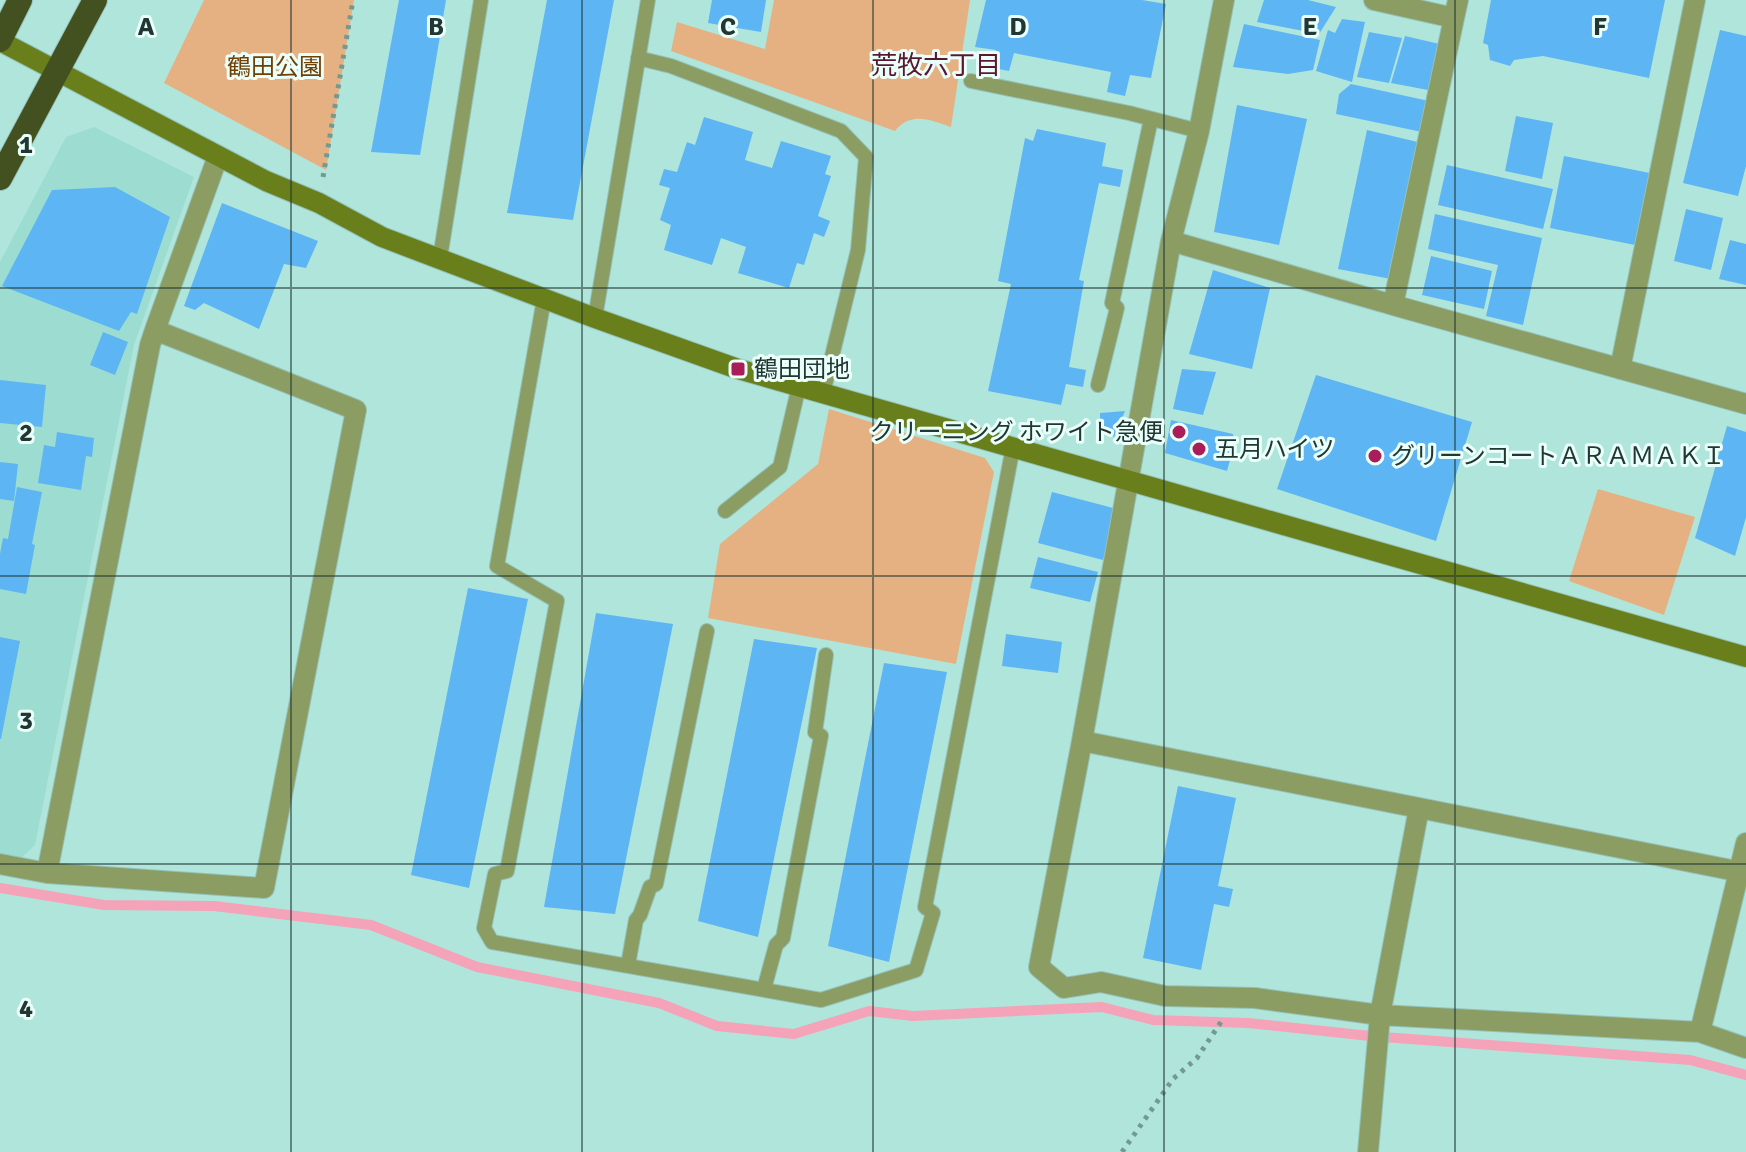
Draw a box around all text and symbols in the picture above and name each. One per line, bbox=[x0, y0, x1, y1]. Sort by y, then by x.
text: A bbox=[138, 11, 155, 43]
text: B bbox=[428, 11, 444, 43]
text: C bbox=[720, 11, 736, 43]
text: D bbox=[1009, 11, 1027, 43]
text: E bbox=[1303, 11, 1317, 43]
text: F bbox=[1593, 11, 1607, 43]
district label: 荒牧六丁目 bbox=[871, 50, 1001, 82]
park label: 鶴田公園 bbox=[227, 52, 323, 82]
text: 1 bbox=[19, 129, 33, 161]
place label: 鶴田団地 bbox=[754, 354, 850, 384]
marker: 鶴田団地 bbox=[729, 360, 747, 378]
text: 2 bbox=[19, 417, 33, 449]
place label: クリーニング ホワイト急便 bbox=[870, 417, 1163, 447]
marker: クリーニング ホワイト急便 bbox=[1170, 423, 1188, 441]
place label: 五月ハイツ bbox=[1215, 434, 1335, 464]
marker: 五月ハイツ bbox=[1190, 440, 1208, 458]
place label: グリーンコートＡＲＡＭＡＫＩ bbox=[1391, 441, 1726, 471]
marker: グリーンコートＡＲＡＭＡＫＩ bbox=[1366, 447, 1384, 465]
text: 3 bbox=[19, 705, 33, 737]
text: 4 bbox=[19, 993, 33, 1025]

